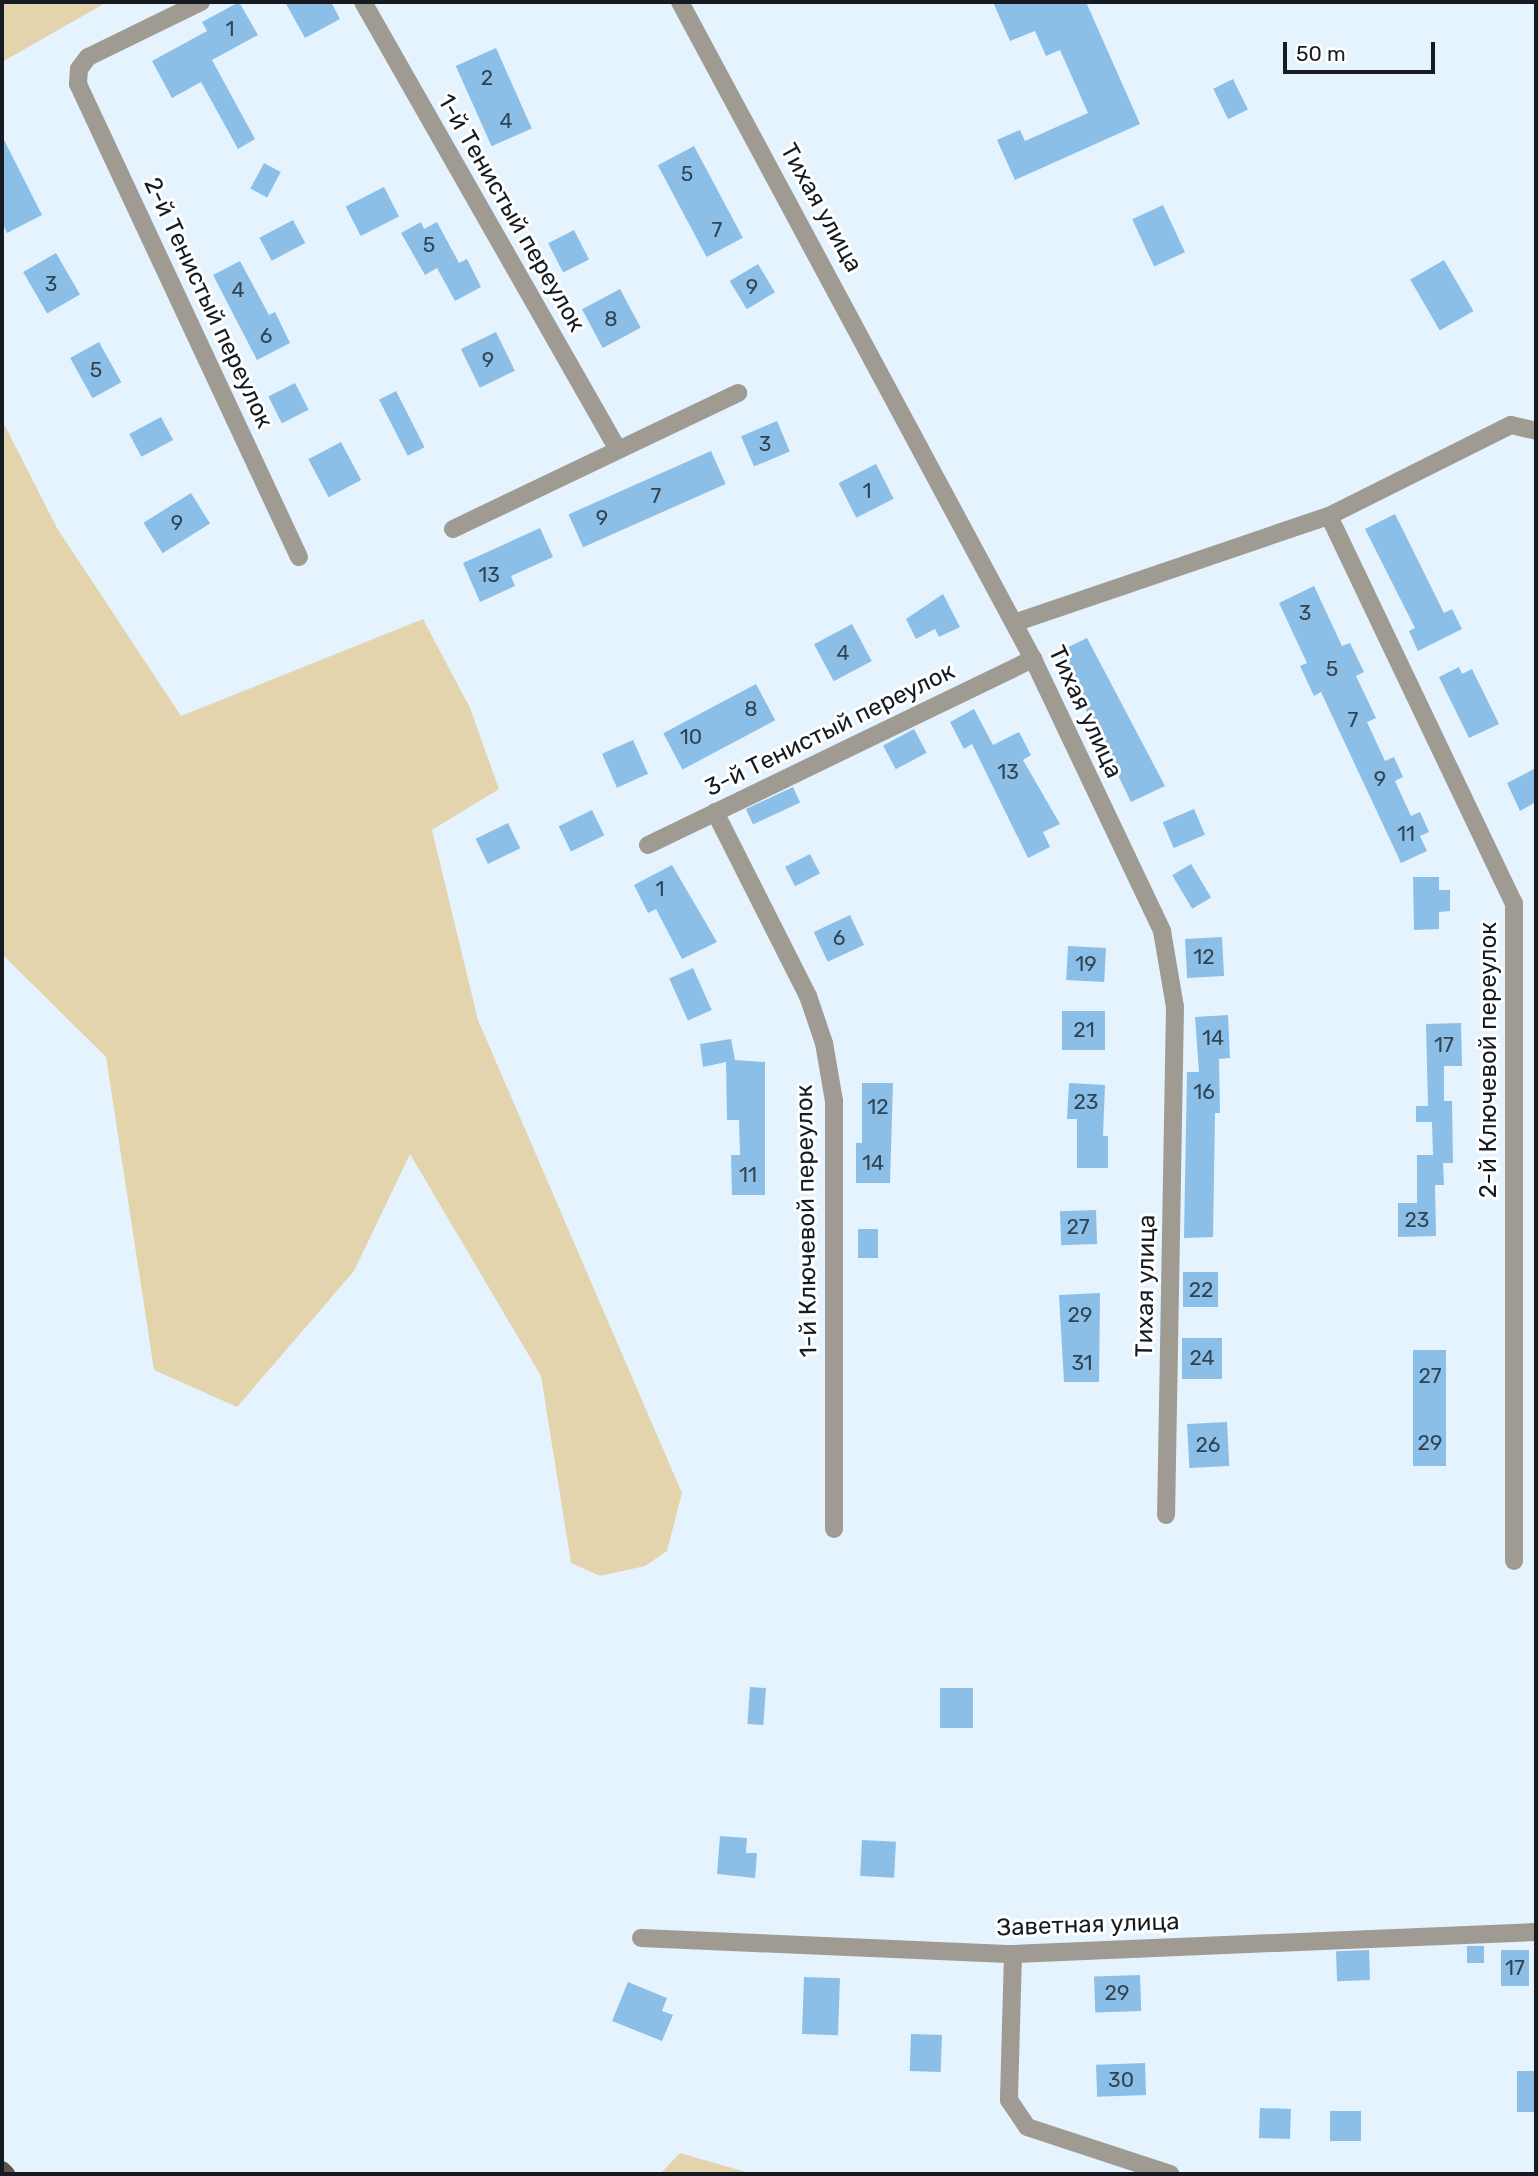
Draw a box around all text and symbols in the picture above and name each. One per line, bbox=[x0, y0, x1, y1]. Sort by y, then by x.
house number: 1 bbox=[226, 16, 234, 42]
scale bar bbox=[1286, 28, 1438, 72]
text: 50 m bbox=[1296, 41, 1346, 66]
house number: 2 bbox=[481, 65, 493, 91]
street label: 1-й Тенистый переулок bbox=[431, 89, 591, 337]
house number: 4 bbox=[499, 108, 513, 134]
street label: Тихая улица bbox=[774, 139, 868, 277]
house number: 5 bbox=[681, 161, 693, 187]
street label: 2-й Тенистый переулок bbox=[137, 173, 279, 433]
house number: 7 bbox=[712, 217, 722, 243]
house number: 5 bbox=[423, 232, 435, 258]
house number: 3 bbox=[45, 271, 57, 297]
house number: 9 bbox=[746, 274, 758, 300]
house number: 4 bbox=[231, 277, 245, 303]
house number: 8 bbox=[604, 306, 618, 332]
house number: 6 bbox=[260, 323, 272, 349]
house number: 9 bbox=[482, 347, 494, 373]
house number: 5 bbox=[90, 357, 102, 383]
house number: 3 bbox=[759, 431, 771, 457]
house number: 1 bbox=[863, 478, 871, 504]
house number: 7 bbox=[651, 483, 661, 509]
house number: 9 bbox=[596, 505, 608, 531]
house number: 9 bbox=[171, 510, 183, 536]
house number: 13 bbox=[478, 562, 500, 588]
house number: 3 bbox=[1299, 600, 1311, 626]
house number: 4 bbox=[836, 640, 850, 666]
street label: Тихая улица bbox=[1042, 641, 1128, 783]
house number: 5 bbox=[1326, 656, 1338, 682]
street label: 3-й Тенистый переулок bbox=[701, 657, 959, 803]
house number: 8 bbox=[744, 696, 758, 722]
house number: 7 bbox=[1348, 707, 1358, 733]
house number: 10 bbox=[680, 724, 702, 750]
house number: 13 bbox=[997, 759, 1019, 785]
house number: 9 bbox=[1374, 766, 1386, 792]
house number: 11 bbox=[1397, 821, 1415, 847]
house number: 1 bbox=[656, 876, 664, 902]
street label: 2-й Ключевой переулок bbox=[1475, 922, 1503, 1198]
house number: 6 bbox=[833, 925, 845, 951]
house number: 12 bbox=[1193, 944, 1215, 970]
house number: 19 bbox=[1075, 951, 1097, 977]
house number: 21 bbox=[1073, 1017, 1095, 1043]
house number: 14 bbox=[1202, 1025, 1224, 1051]
house number: 17 bbox=[1434, 1032, 1454, 1058]
house number: 16 bbox=[1193, 1079, 1215, 1105]
street label: 1-й Ключевой переулок bbox=[790, 1084, 824, 1358]
house number: 23 bbox=[1074, 1089, 1098, 1115]
house number: 12 bbox=[867, 1094, 889, 1120]
house number: 14 bbox=[862, 1150, 884, 1176]
house number: 11 bbox=[739, 1162, 757, 1188]
house number: 23 bbox=[1405, 1207, 1429, 1233]
house number: 27 bbox=[1066, 1214, 1090, 1240]
street label: Тихая улица bbox=[1130, 1214, 1162, 1358]
house number: 22 bbox=[1189, 1277, 1213, 1303]
house number: 29 bbox=[1068, 1302, 1092, 1328]
house number: 24 bbox=[1189, 1345, 1215, 1371]
house number: 31 bbox=[1071, 1350, 1093, 1376]
house number: 27 bbox=[1418, 1363, 1442, 1389]
house number: 29 bbox=[1418, 1430, 1442, 1456]
house number: 26 bbox=[1196, 1432, 1220, 1458]
street label: Заветная улица bbox=[996, 1907, 1180, 1943]
house number: 17 bbox=[1505, 1955, 1525, 1981]
house number: 29 bbox=[1105, 1980, 1129, 2006]
house number: 30 bbox=[1108, 2067, 1134, 2093]

